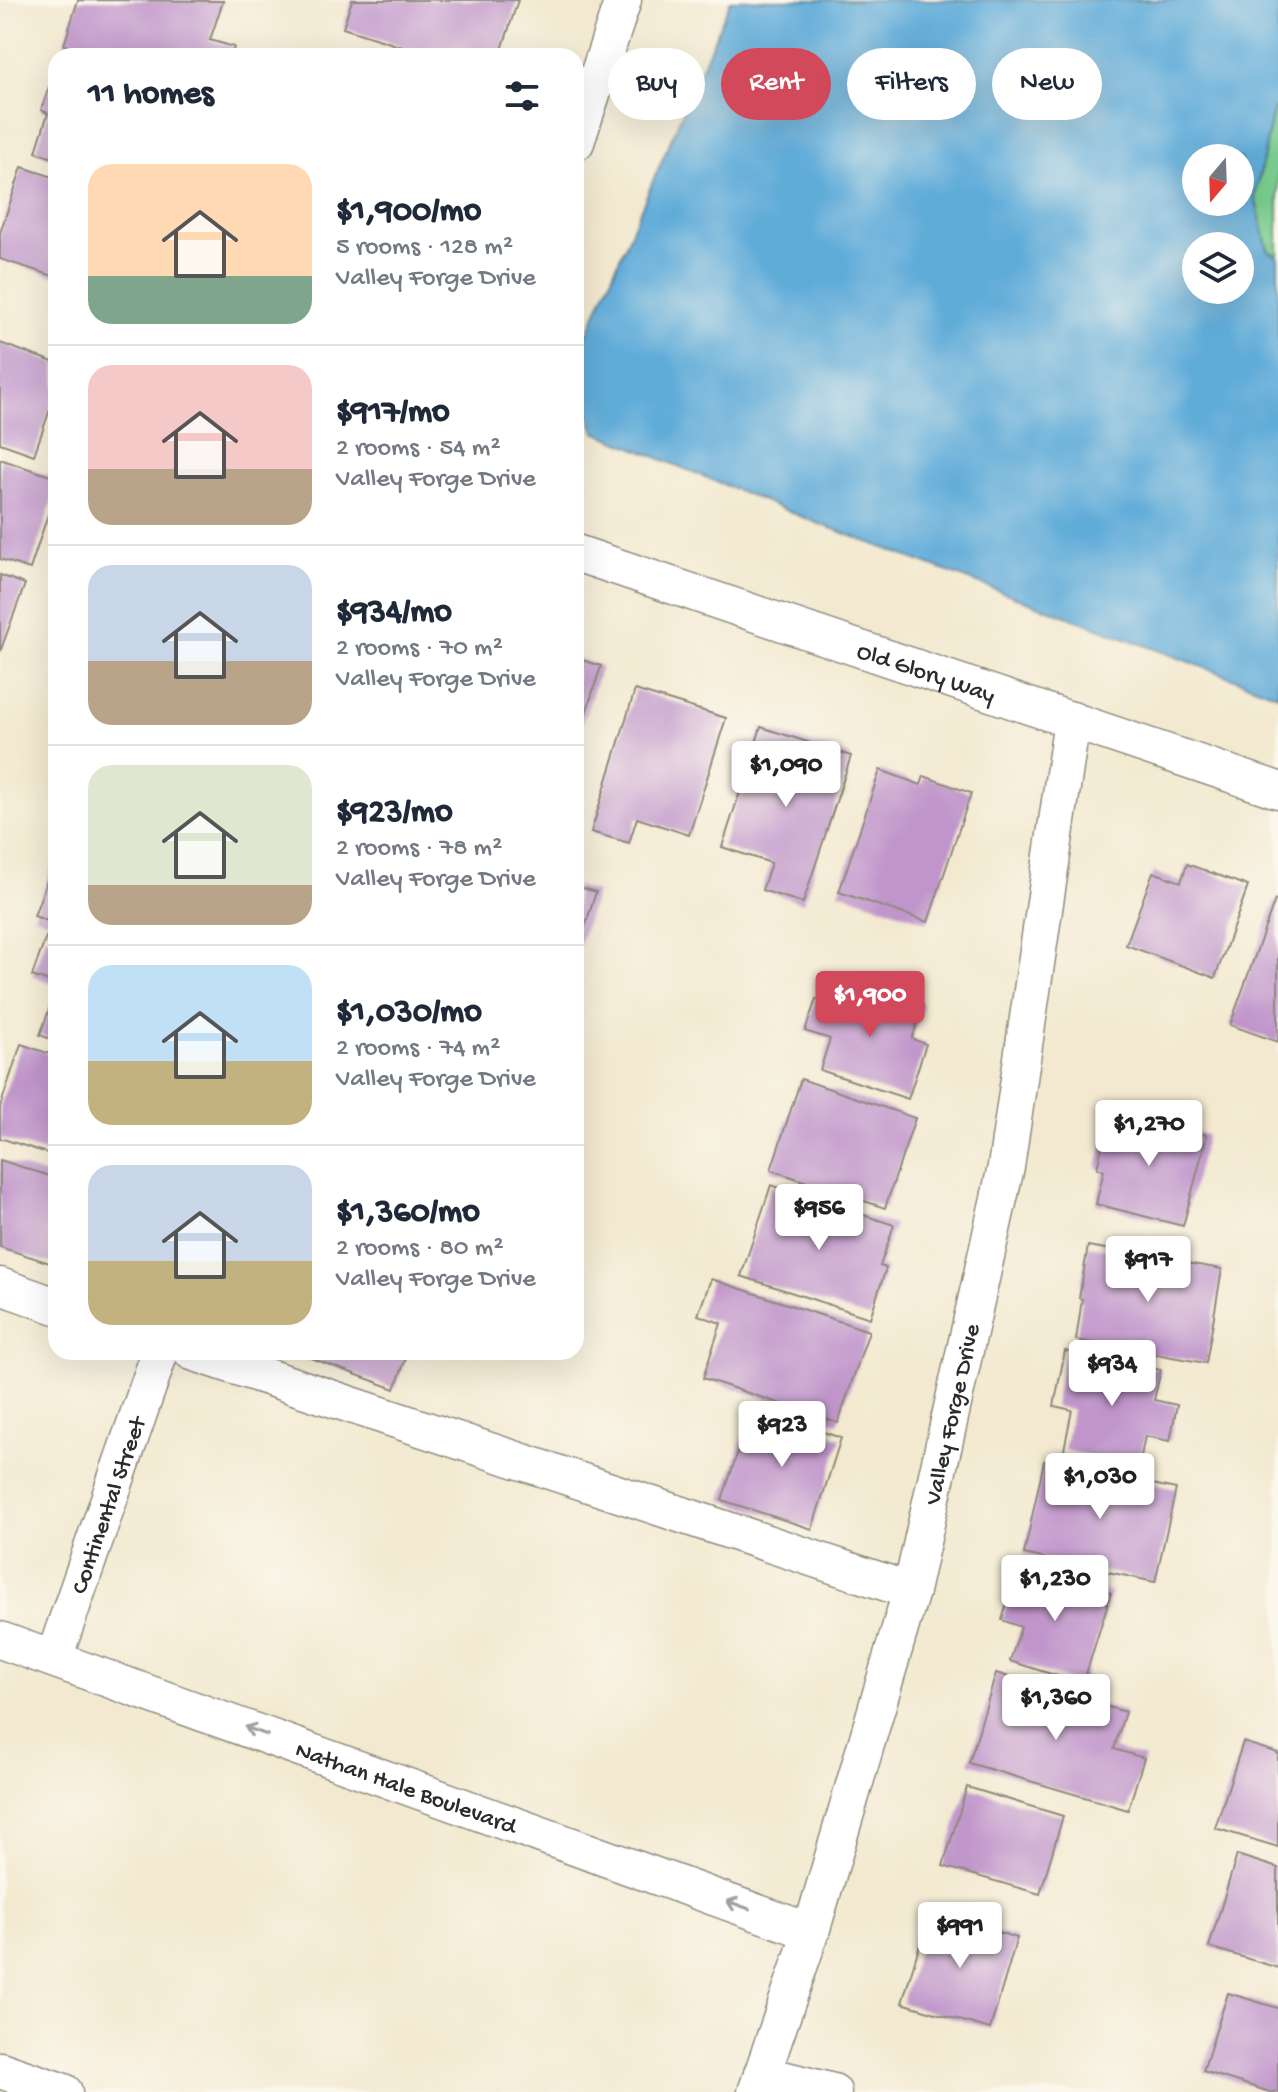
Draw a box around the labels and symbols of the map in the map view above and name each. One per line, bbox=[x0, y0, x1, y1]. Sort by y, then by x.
north arrow bbox=[1182, 144, 1254, 216]
street label: Old Glory Way bbox=[853, 638, 998, 711]
pin: $1,090 bbox=[721, 741, 851, 809]
pin: $1,900 bbox=[805, 971, 935, 1039]
pin: $1,270 bbox=[1084, 1100, 1214, 1168]
pin: $956 bbox=[772, 1184, 866, 1252]
pin: $917 bbox=[1101, 1236, 1195, 1304]
street label: Valley Forge Drive bbox=[920, 1321, 989, 1509]
pin: $934 bbox=[1065, 1340, 1159, 1408]
pin: $923 bbox=[735, 1401, 829, 1469]
street label: Continental Street bbox=[66, 1412, 155, 1598]
pin: $1,030 bbox=[1035, 1453, 1165, 1521]
pin: $1,230 bbox=[990, 1555, 1120, 1623]
pin: $1,360 bbox=[991, 1674, 1121, 1742]
one-way arrow bbox=[244, 1723, 269, 1738]
street label: Nathan Hale Boulevard bbox=[291, 1737, 521, 1843]
one-way arrow bbox=[726, 1897, 751, 1912]
pin: $991 bbox=[913, 1902, 1007, 1970]

